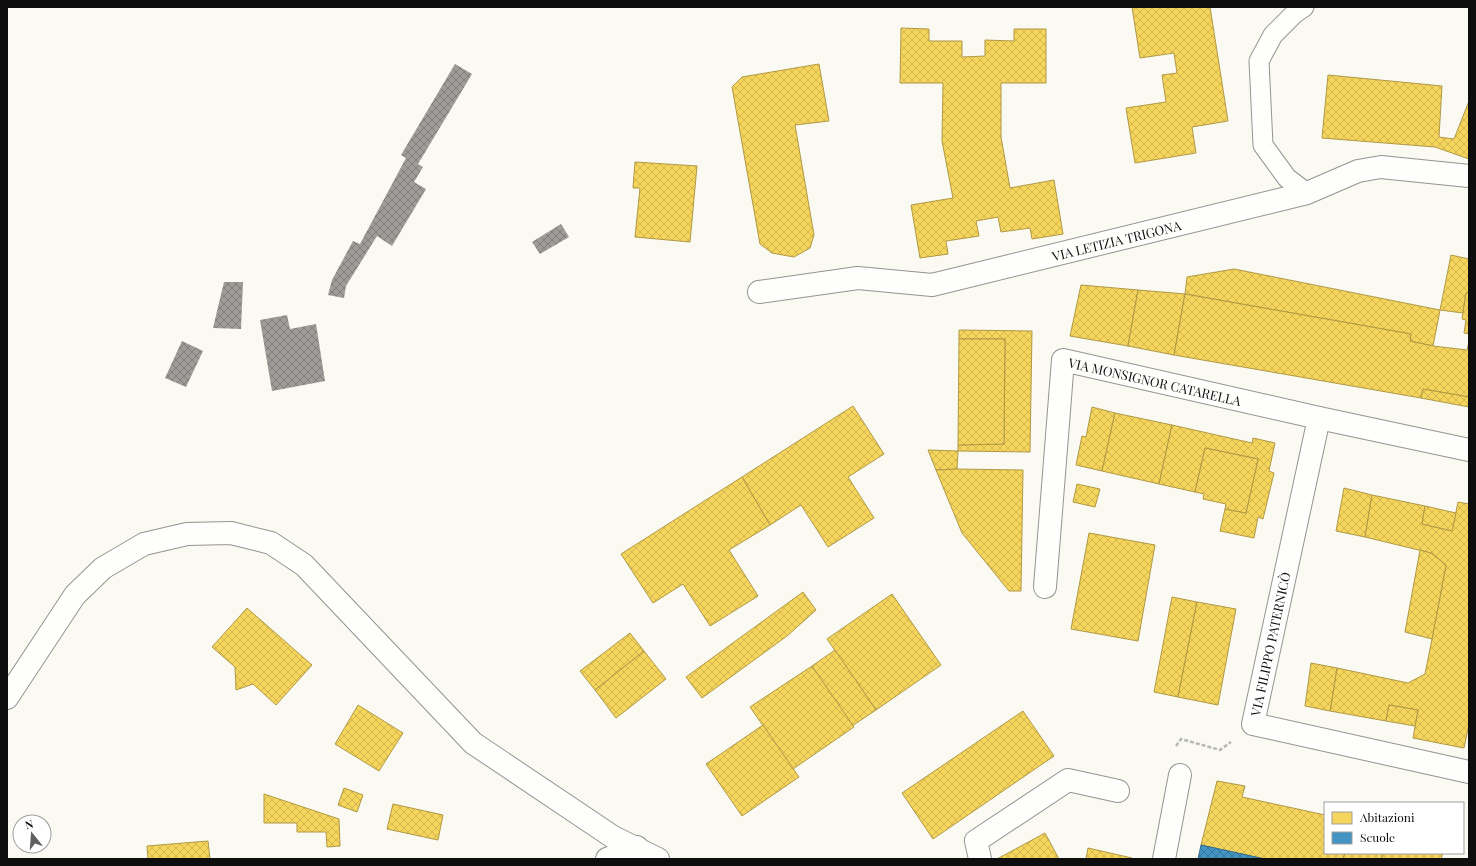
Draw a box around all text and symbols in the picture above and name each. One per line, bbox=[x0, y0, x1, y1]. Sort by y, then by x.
street label: VIA LETIZIA TRIGONA bbox=[1049, 216, 1183, 264]
street label: VIA MONSIGNOR CATARELLA bbox=[1066, 353, 1244, 409]
street label: VIA FILIPPO PATERNICÒ bbox=[1246, 570, 1294, 719]
legend bbox=[1324, 802, 1464, 854]
text: Abitazioni bbox=[1359, 809, 1415, 825]
north arrow bbox=[12, 814, 52, 854]
text: N bbox=[23, 816, 35, 832]
text: Scuole bbox=[1360, 829, 1395, 845]

